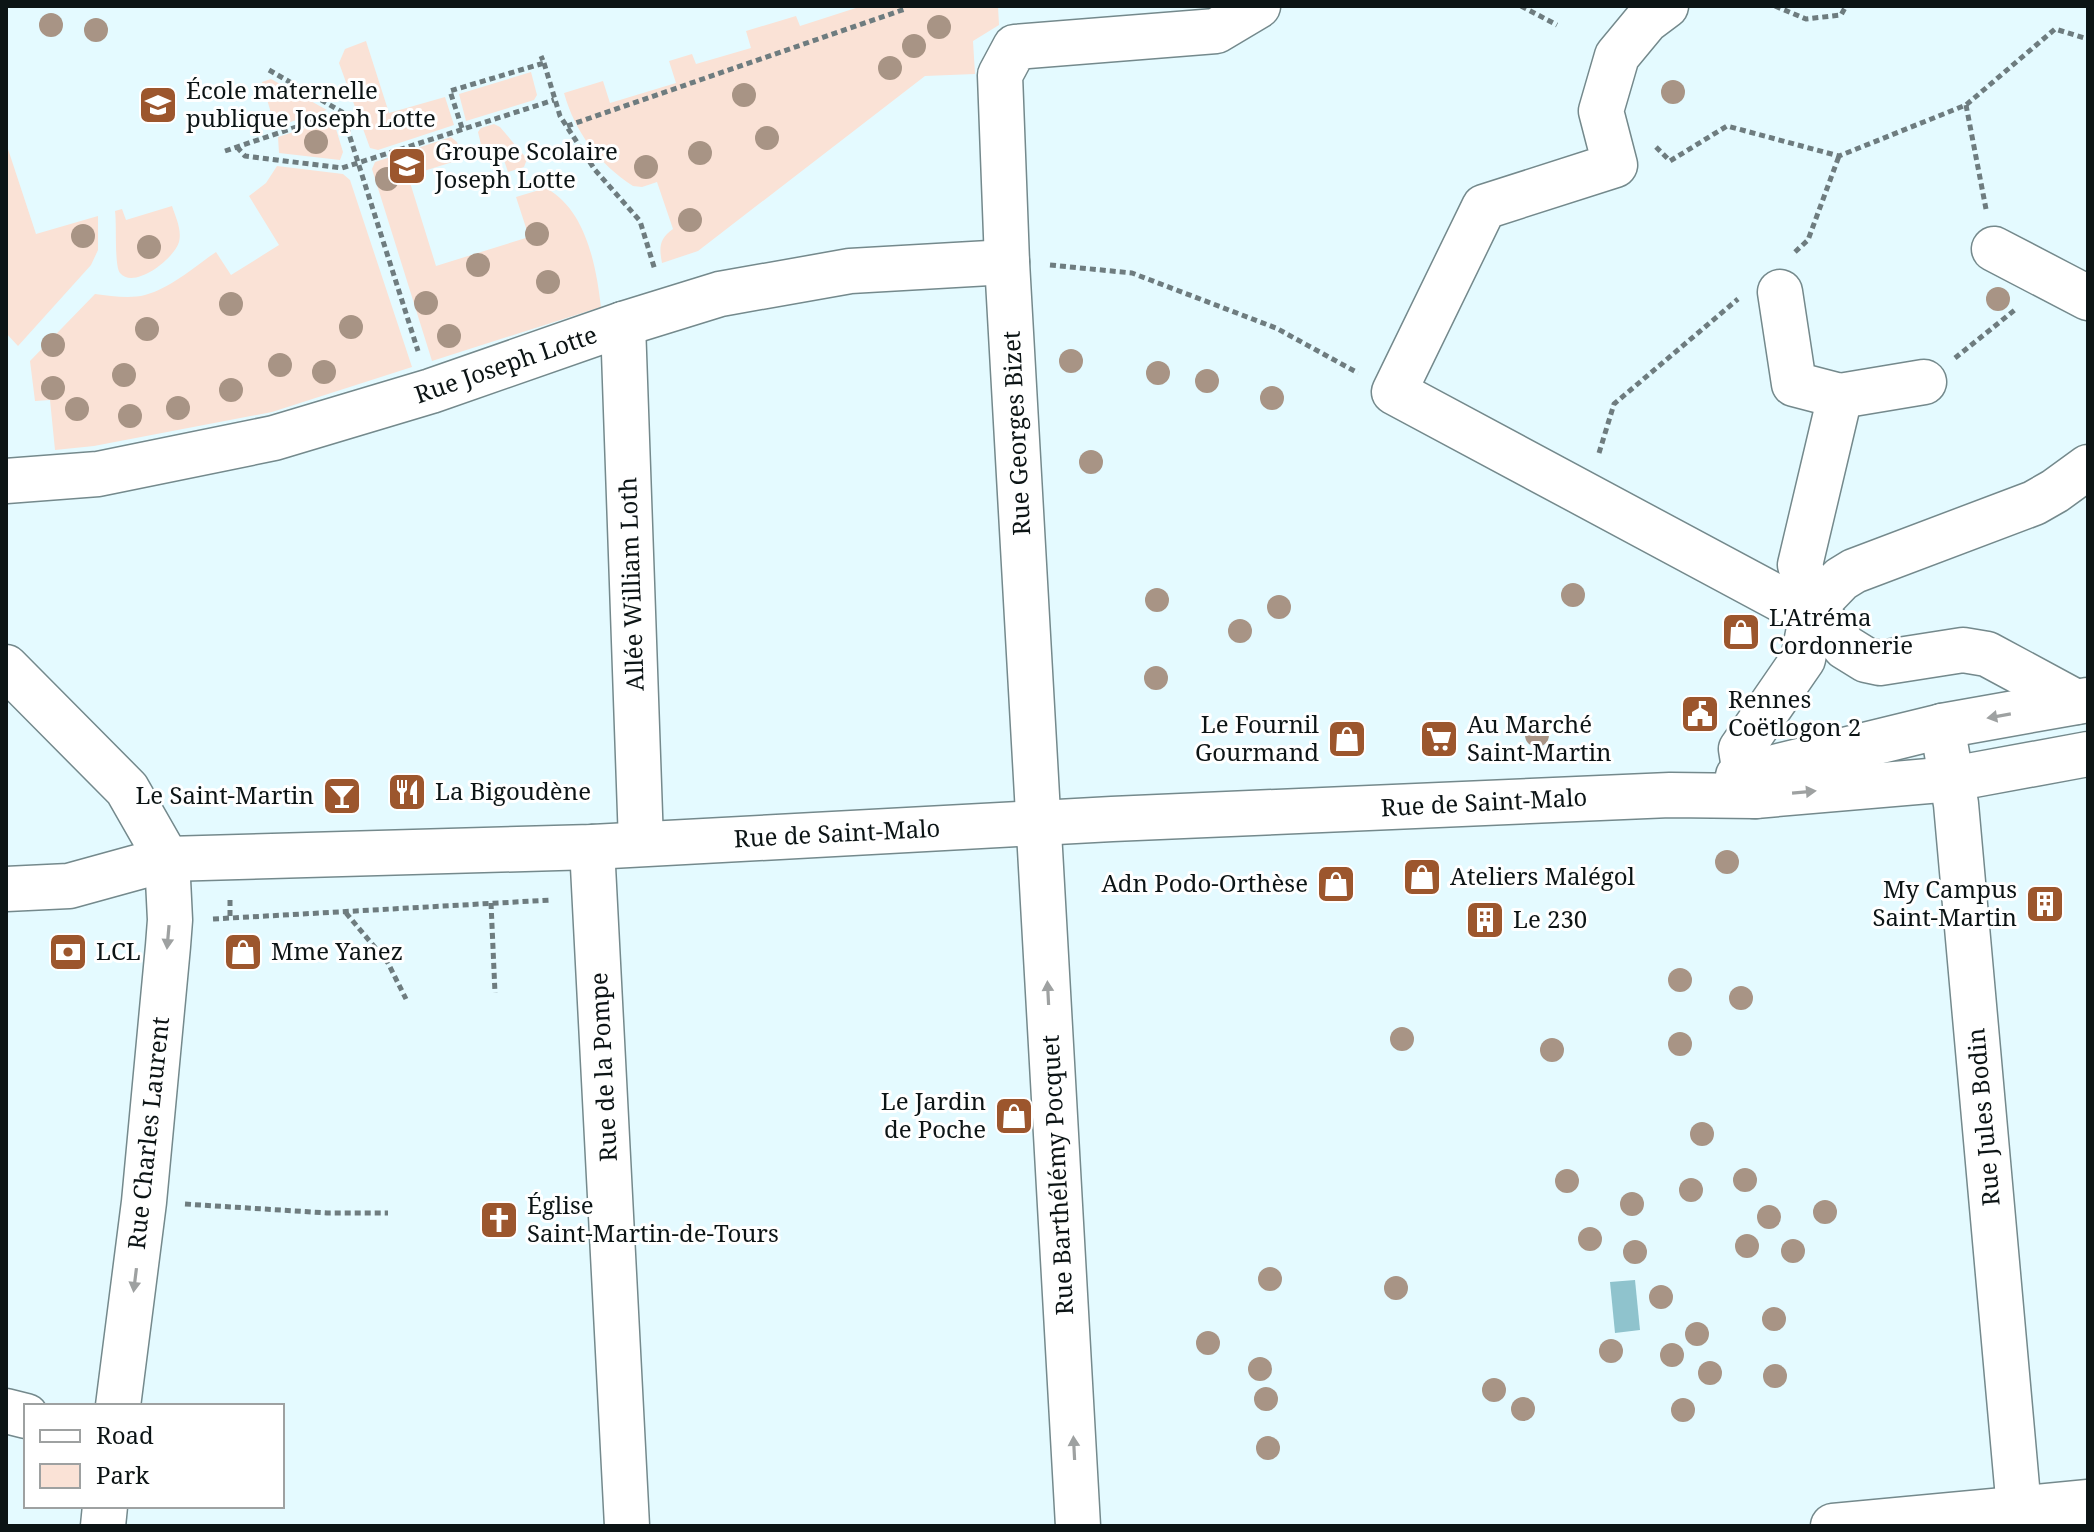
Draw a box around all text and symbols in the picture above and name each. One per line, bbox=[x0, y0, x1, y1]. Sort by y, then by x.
place label: École maternelle publique Joseph Lotte bbox=[186, 73, 436, 134]
school or university icon: École maternelle publique Joseph Lotte bbox=[137, 84, 179, 126]
place label: Groupe Scolaire Joseph Lotte bbox=[434, 134, 618, 195]
school or university icon: Groupe Scolaire Joseph Lotte bbox=[386, 145, 428, 187]
street label: Rue Joseph Lotte bbox=[410, 317, 601, 410]
street label: Rue Georges Bizet bbox=[994, 330, 1037, 536]
street label: Allée William Loth bbox=[610, 477, 651, 692]
place label: L'Atréma Cordonnerie bbox=[1769, 600, 1913, 661]
shop icon: L'Atréma Cordonnerie bbox=[1720, 611, 1762, 653]
place label: Rennes Coëtlogon 2 bbox=[1728, 682, 1861, 743]
public building icon: Rennes Coëtlogon 2 bbox=[1679, 693, 1721, 735]
place label: Le Fournil Gourmand bbox=[1195, 707, 1320, 768]
place label: Au Marché Saint-Martin bbox=[1467, 707, 1612, 768]
one-way arrow bbox=[1986, 710, 2011, 722]
shop icon: Le Fournil Gourmand bbox=[1326, 718, 1368, 760]
supermarket icon: Au Marché Saint-Martin bbox=[1418, 718, 1460, 760]
restaurant icon: La Bigoudène bbox=[386, 771, 428, 813]
place label: La Bigoudène bbox=[435, 774, 591, 807]
bar icon: Le Saint-Martin bbox=[321, 775, 363, 817]
place label: Le Saint-Martin bbox=[135, 778, 314, 811]
street label: Rue de Saint-Malo bbox=[1380, 780, 1588, 823]
one-way arrow bbox=[1792, 785, 1817, 798]
street label: Rue de Saint-Malo bbox=[733, 811, 941, 854]
shop icon: Ateliers Malégol bbox=[1401, 856, 1443, 898]
place label: Ateliers Malégol bbox=[1450, 859, 1636, 892]
shop icon: Adn Podo-Orthèse bbox=[1315, 863, 1357, 905]
place label: Adn Podo-Orthèse bbox=[1101, 866, 1308, 899]
place label: My Campus Saint-Martin bbox=[1872, 872, 2017, 933]
building icon: My Campus Saint-Martin bbox=[2024, 883, 2066, 925]
building icon: Le 230 bbox=[1464, 899, 1506, 941]
place label: Le 230 bbox=[1513, 902, 1587, 935]
one-way arrow bbox=[162, 925, 175, 950]
bank icon: LCL bbox=[47, 931, 89, 973]
shop icon: Mme Yanez bbox=[222, 931, 264, 973]
place label: LCL bbox=[96, 934, 141, 967]
place label: Mme Yanez bbox=[271, 934, 403, 967]
street label: Rue de la Pompe bbox=[581, 972, 624, 1163]
one-way arrow bbox=[1042, 980, 1055, 1005]
street label: Rue Charles Laurent bbox=[119, 1015, 176, 1251]
street label: Rue Jules Bodin bbox=[1958, 1027, 2007, 1208]
street label: Rue Barthélémy Pocquet bbox=[1033, 1034, 1080, 1316]
place label: Le Jardin de Poche bbox=[881, 1084, 986, 1145]
shop icon: Le Jardin de Poche bbox=[993, 1095, 1035, 1137]
place label: Église Saint-Martin-de-Tours bbox=[527, 1188, 779, 1249]
church icon: Église Saint-Martin-de-Tours bbox=[478, 1199, 520, 1241]
one-way arrow bbox=[128, 1267, 141, 1292]
legend bbox=[24, 1404, 284, 1508]
text: Road bbox=[96, 1418, 154, 1451]
one-way arrow bbox=[1067, 1435, 1080, 1460]
text: Park bbox=[96, 1458, 150, 1491]

